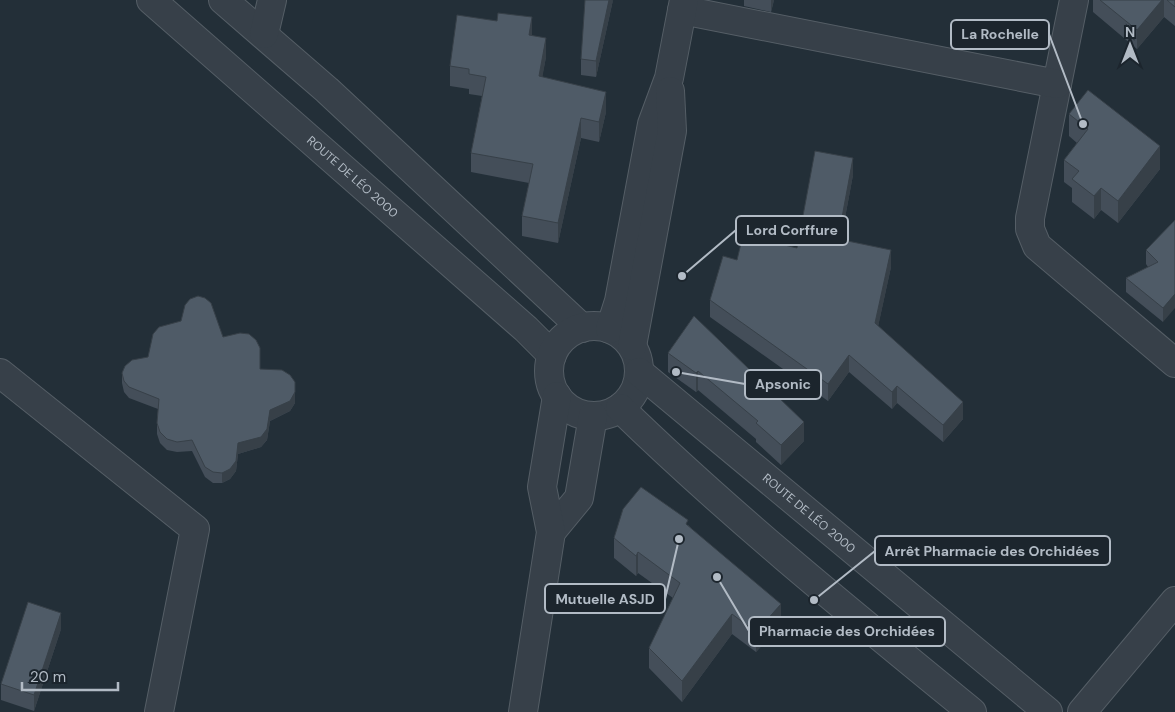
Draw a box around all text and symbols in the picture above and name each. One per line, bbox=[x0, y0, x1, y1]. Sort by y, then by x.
callout: La Rochelle bbox=[951, 20, 1049, 49]
north arrow bbox=[1105, 20, 1155, 70]
text: N bbox=[1125, 23, 1135, 41]
text: La Rochelle bbox=[961, 25, 1039, 43]
street label: ROUTE DE LÉO 2000 bbox=[303, 132, 401, 221]
callout: Lord Corffure bbox=[736, 216, 848, 245]
text: Lord Corffure bbox=[746, 221, 838, 239]
callout: Apsonic bbox=[745, 370, 821, 399]
text: Apsonic bbox=[755, 375, 811, 393]
street label: ROUTE DE LÉO 2000 bbox=[759, 470, 859, 557]
callout: Arrêt Pharmacie des Orchidées bbox=[875, 536, 1110, 565]
text: Arrêt Pharmacie des Orchidées bbox=[885, 542, 1099, 560]
callout: Mutuelle ASJD bbox=[545, 584, 665, 613]
text: Mutuelle ASJD bbox=[555, 590, 655, 608]
callout: Pharmacie des Orchidées bbox=[749, 617, 945, 646]
text: Pharmacie des Orchidées bbox=[759, 622, 935, 640]
scale bar bbox=[22, 660, 119, 692]
text: 20 m bbox=[30, 667, 66, 687]

